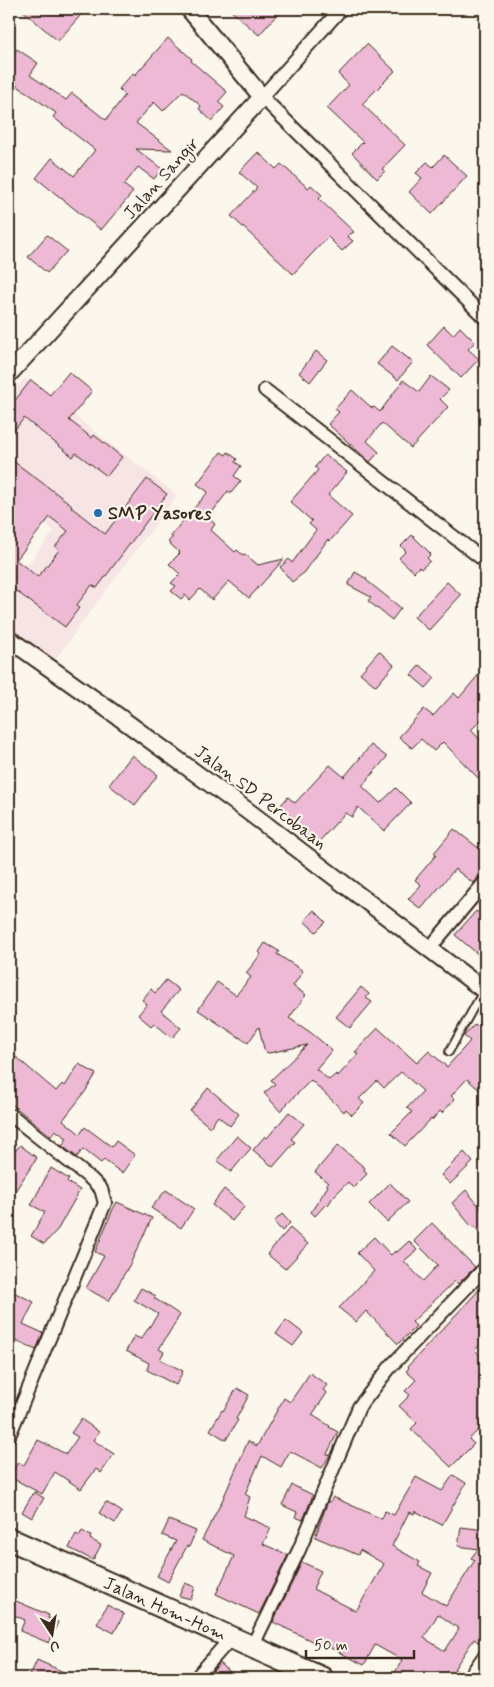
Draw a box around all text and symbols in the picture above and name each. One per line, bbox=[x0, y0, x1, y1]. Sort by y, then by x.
street label: Jalan Sangir bbox=[118, 132, 206, 226]
place label: SMP Yasores bbox=[108, 502, 211, 526]
marker: SMP Yasores bbox=[92, 507, 104, 519]
street label: Jalan SD Percobaan bbox=[189, 740, 331, 855]
street label: Jalan Hom-Hom bbox=[99, 1571, 230, 1647]
north arrow bbox=[28, 1610, 78, 1660]
scale bar bbox=[306, 1627, 414, 1659]
text: U bbox=[48, 1636, 61, 1655]
text: 50 m bbox=[314, 1636, 348, 1656]

